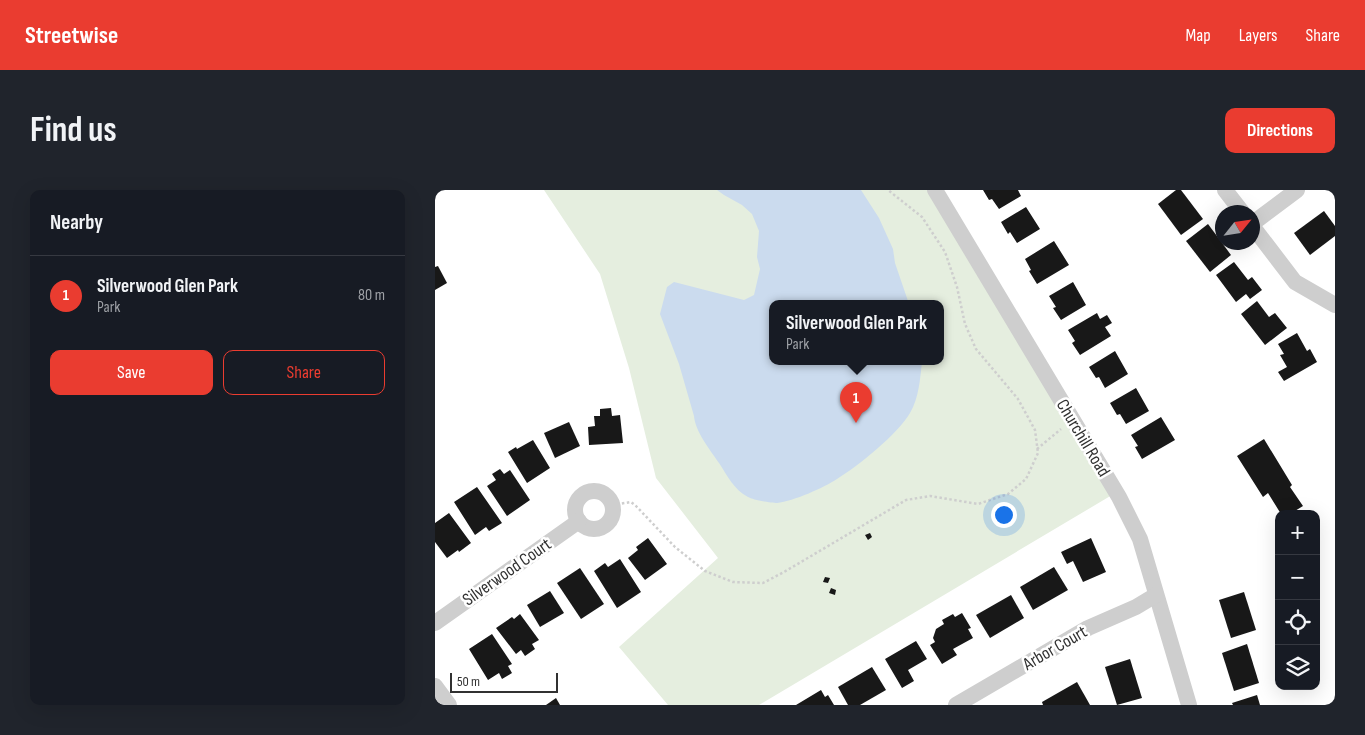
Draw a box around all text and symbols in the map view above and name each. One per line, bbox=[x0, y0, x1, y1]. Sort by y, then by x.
text: Streetwise bbox=[25, 21, 118, 50]
text: Map bbox=[1186, 25, 1211, 46]
text: Layers bbox=[1239, 25, 1278, 46]
text: Share bbox=[1306, 25, 1340, 46]
button: Directions bbox=[1225, 108, 1335, 153]
text: Find us bbox=[30, 109, 117, 152]
north arrow bbox=[1215, 205, 1260, 250]
text: Nearby bbox=[50, 210, 103, 235]
text: Silverwood Glen Park bbox=[97, 275, 238, 298]
text: 1 bbox=[63, 286, 69, 305]
text: 80 m bbox=[358, 286, 385, 305]
text: Park bbox=[97, 298, 120, 317]
popup bbox=[769, 300, 944, 365]
text: Silverwood Glen Park bbox=[786, 312, 927, 335]
text: Park bbox=[786, 335, 809, 354]
button: Save bbox=[50, 350, 213, 395]
button: Share bbox=[223, 350, 385, 395]
pin: 1 bbox=[840, 382, 872, 423]
street label: Churchill Road bbox=[1052, 395, 1114, 481]
your location bbox=[991, 502, 1017, 528]
map controls bbox=[1275, 510, 1320, 690]
button: + bbox=[1275, 510, 1320, 555]
street label: Silverwood Court bbox=[459, 533, 556, 610]
button: − bbox=[1275, 555, 1320, 600]
button: locate bbox=[1275, 600, 1320, 645]
street label: Arbor Court bbox=[1018, 621, 1091, 675]
button: layers bbox=[1275, 645, 1320, 690]
scale bar bbox=[450, 670, 557, 693]
text: 50 m bbox=[457, 673, 480, 690]

